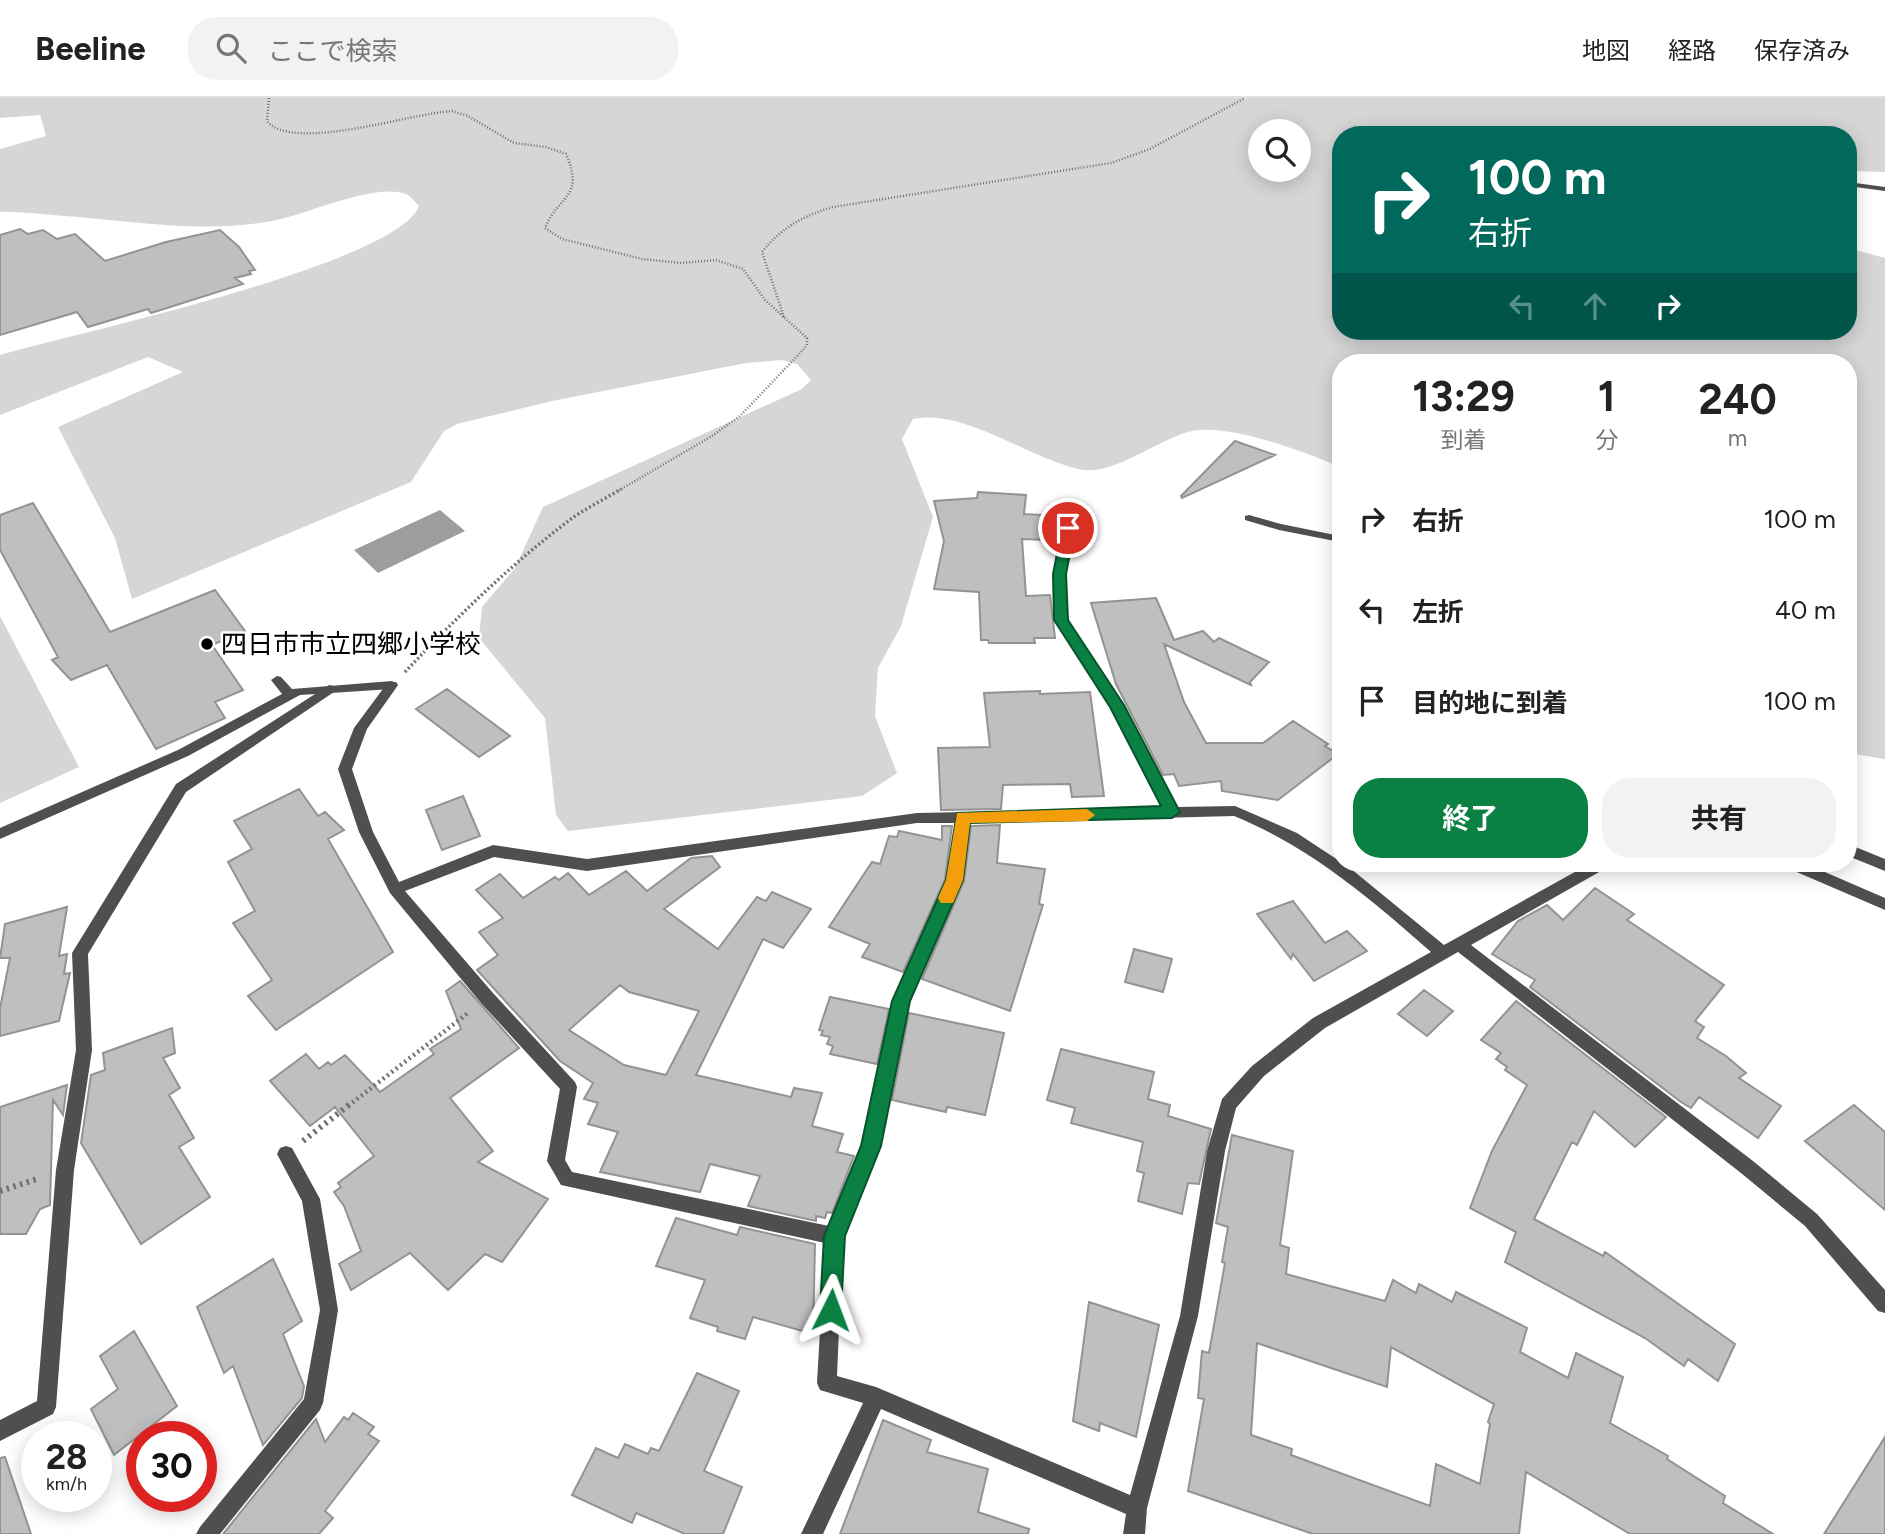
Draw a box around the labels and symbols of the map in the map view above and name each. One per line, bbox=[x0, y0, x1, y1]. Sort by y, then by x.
pin bbox=[1038, 498, 1098, 558]
place label: 四日市市立四郷小学校 bbox=[221, 628, 481, 660]
marker: 四日市市立四郷小学校 bbox=[199, 636, 215, 652]
position arrow bbox=[794, 1273, 868, 1347]
speed limit sign: 30 bbox=[126, 1421, 217, 1512]

